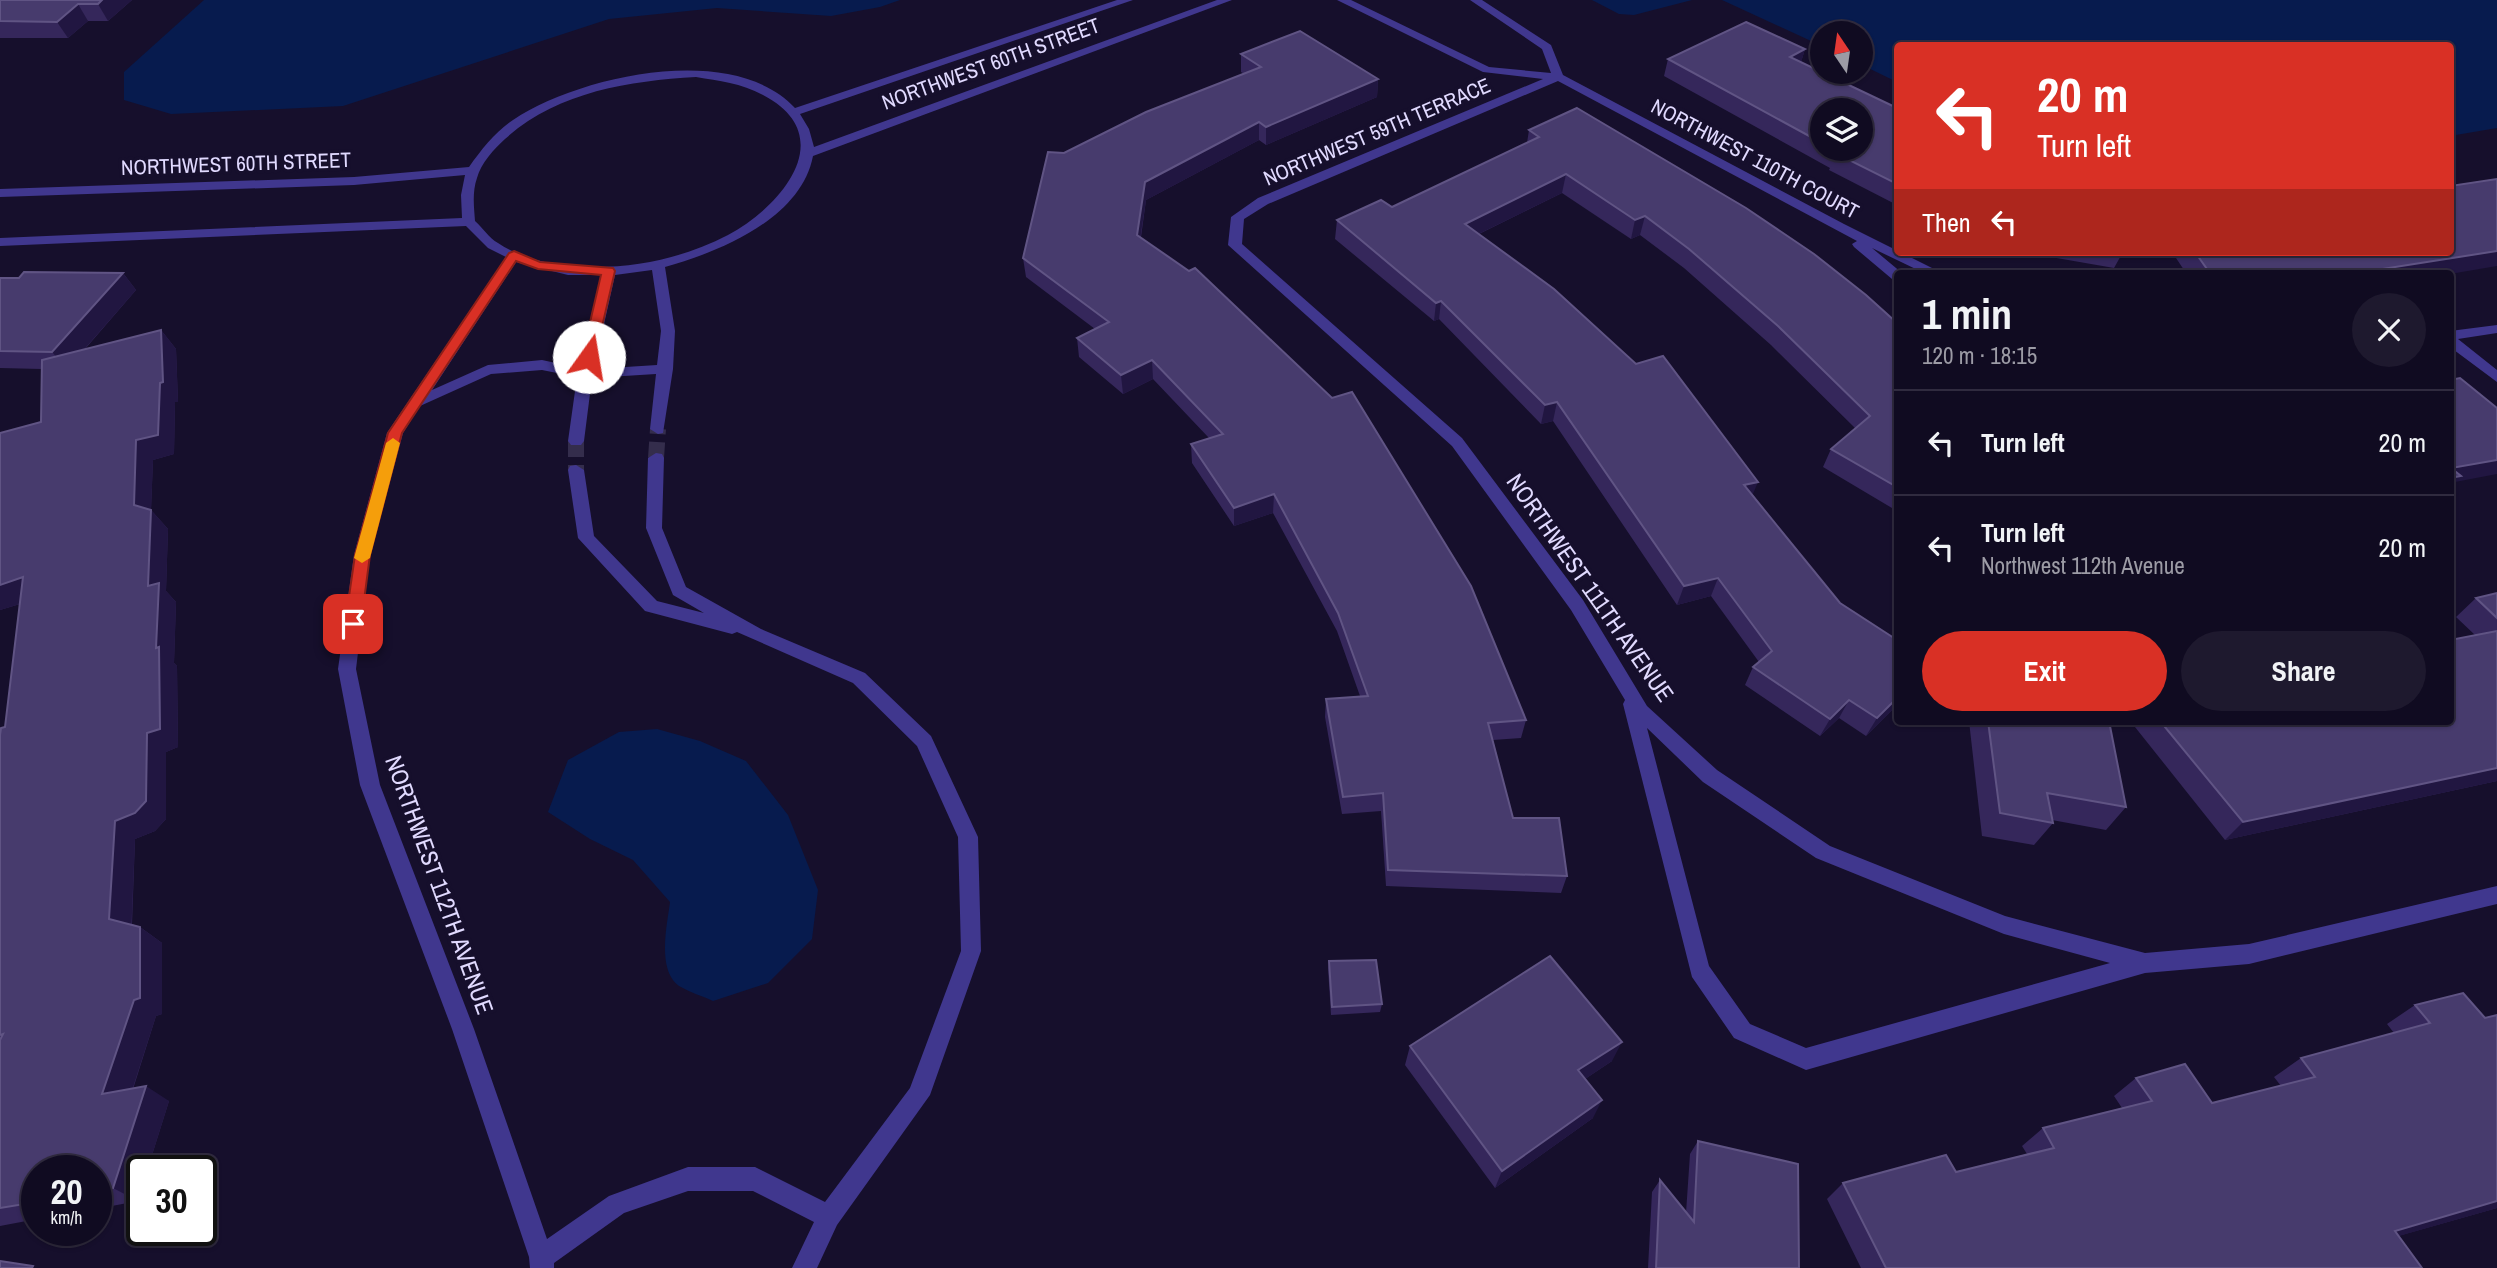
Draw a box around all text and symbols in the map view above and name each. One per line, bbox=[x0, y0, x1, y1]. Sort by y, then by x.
street label: NORTHWEST 60TH STREET bbox=[878, 10, 1104, 116]
north arrow bbox=[1810, 21, 1872, 84]
map controls bbox=[1810, 21, 1873, 161]
text: 20 m bbox=[2037, 61, 2129, 127]
icon: left bbox=[1922, 70, 2013, 161]
street label: NORTHWEST 59TH TERRACE bbox=[1259, 71, 1495, 193]
street label: NORTHWEST 110TH COURT bbox=[1646, 91, 1865, 226]
button: layers bbox=[1810, 98, 1873, 161]
text: Turn left bbox=[2037, 124, 2131, 167]
street label: NORTHWEST 60TH STREET bbox=[121, 145, 352, 182]
icon: left bbox=[1985, 203, 2023, 241]
text: Then bbox=[1922, 205, 1971, 240]
text: 1 min bbox=[1922, 286, 2012, 342]
button: close bbox=[2352, 293, 2426, 367]
position arrow bbox=[552, 320, 626, 394]
text: 120 m · 18:15 bbox=[1922, 340, 2037, 371]
icon: left bbox=[1922, 424, 1960, 462]
text: Turn left bbox=[1981, 425, 2065, 460]
text: 20 m bbox=[2379, 425, 2426, 460]
street label: NORTHWEST 111TH AVENUE bbox=[1500, 467, 1682, 708]
text: Turn left bbox=[1981, 515, 2065, 550]
icon: left bbox=[1922, 529, 1960, 567]
text: 20 m bbox=[2379, 530, 2426, 565]
text: Northwest 112th Avenue bbox=[1981, 550, 2185, 581]
pin bbox=[323, 594, 383, 654]
icon: arrive bbox=[334, 605, 372, 643]
button: Exit bbox=[1922, 631, 2167, 711]
button: Share bbox=[2181, 631, 2426, 711]
street label: NORTHWEST 112TH AVENUE bbox=[378, 751, 502, 1018]
speed limit sign: 30 bbox=[126, 1155, 217, 1246]
text: 20 bbox=[51, 1168, 82, 1215]
text: km/h bbox=[51, 1205, 83, 1230]

